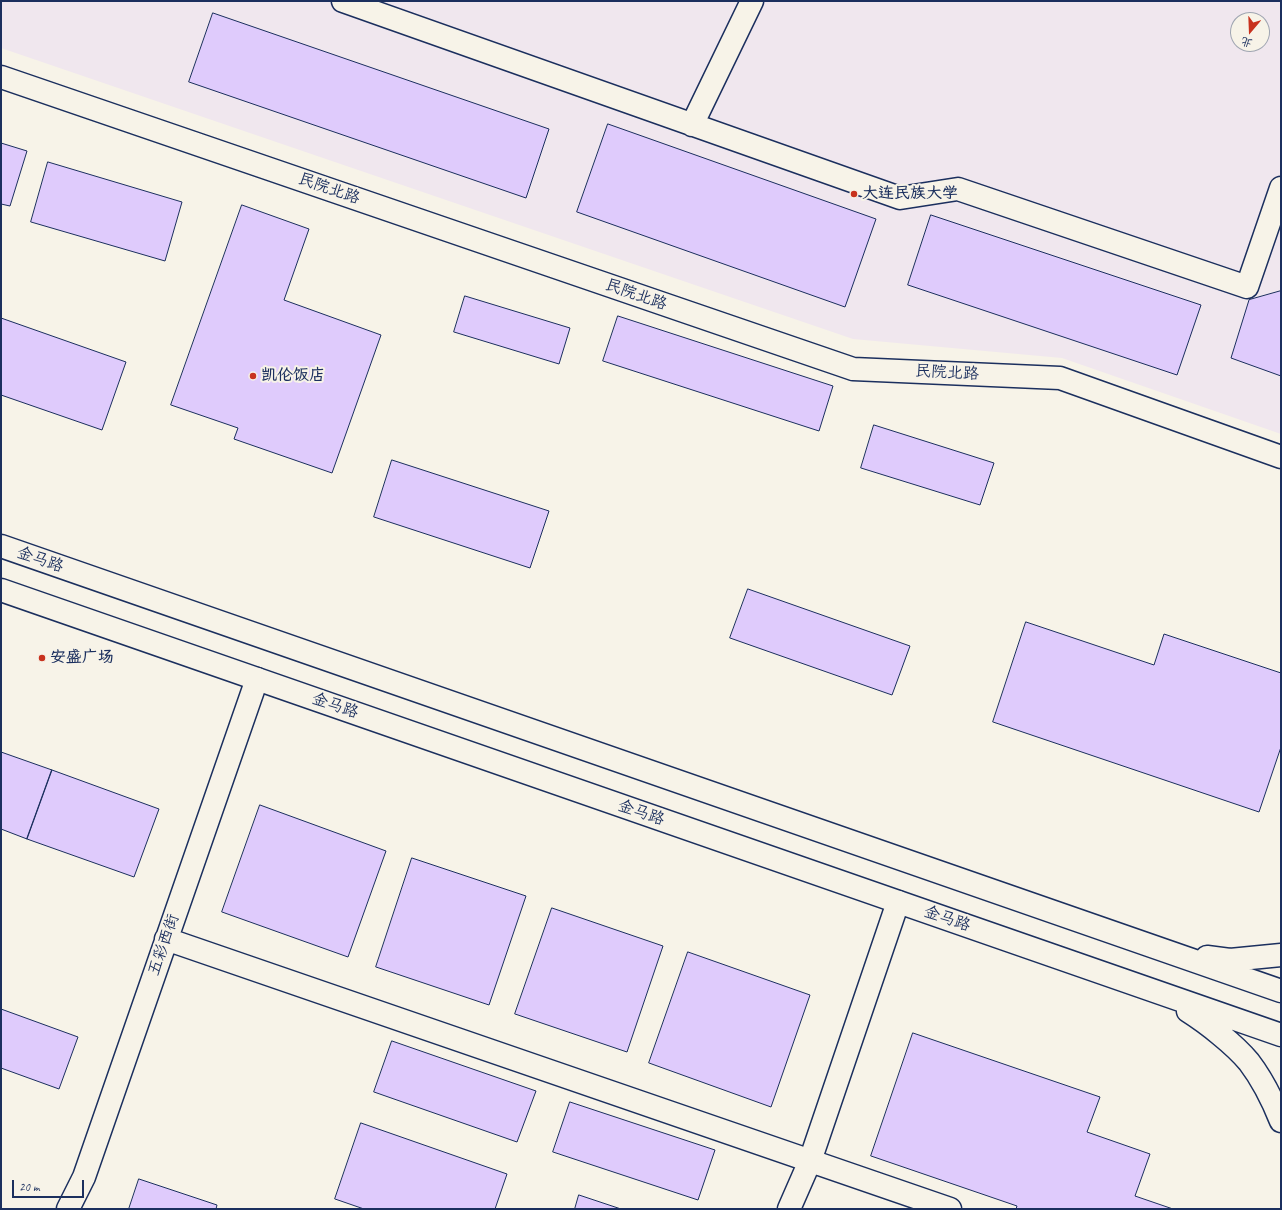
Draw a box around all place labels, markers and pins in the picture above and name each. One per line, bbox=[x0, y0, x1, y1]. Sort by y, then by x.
place label: 大连民族大学 bbox=[862, 184, 958, 204]
marker: 大连民族大学 bbox=[849, 189, 859, 199]
place label: 凯伦饭店 bbox=[261, 366, 325, 386]
marker: 凯伦饭店 bbox=[248, 371, 258, 381]
place label: 安盛广场 bbox=[50, 648, 114, 668]
marker: 安盛广场 bbox=[37, 653, 47, 663]

